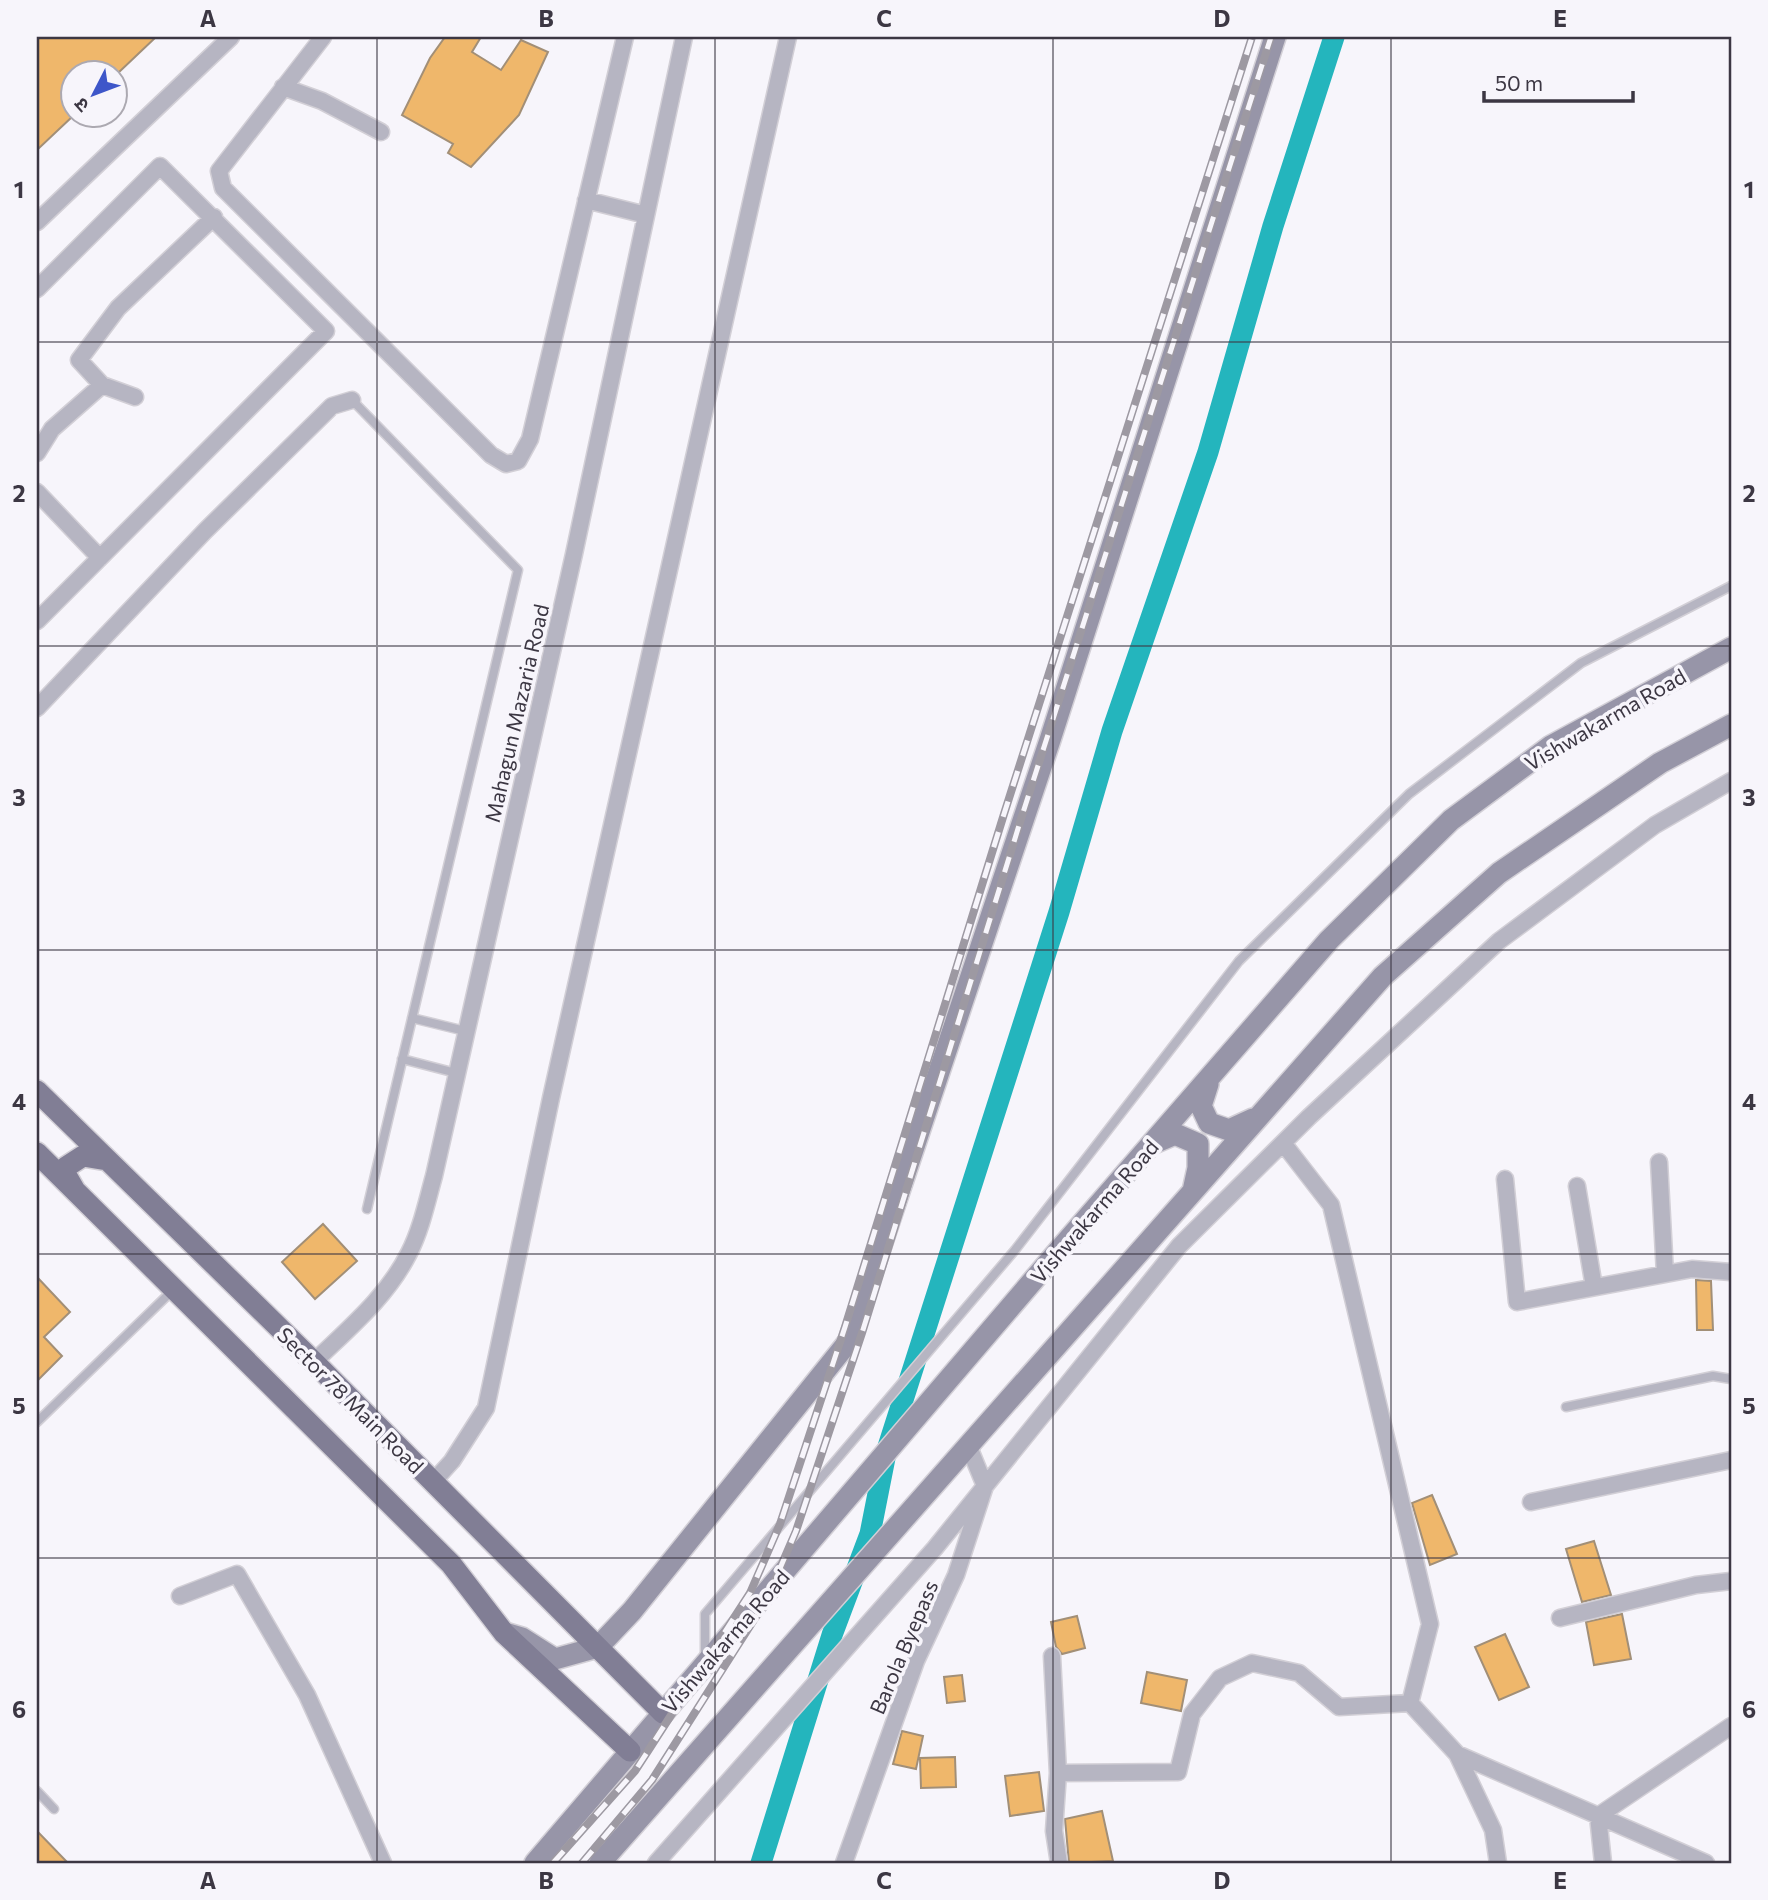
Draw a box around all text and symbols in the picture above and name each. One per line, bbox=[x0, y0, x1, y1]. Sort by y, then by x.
text: A bbox=[200, 4, 217, 32]
text: B bbox=[538, 4, 554, 32]
text: C bbox=[876, 4, 892, 32]
text: D bbox=[1214, 4, 1231, 32]
text: E bbox=[1553, 4, 1567, 32]
north arrow bbox=[60, 60, 130, 130]
scale bar bbox=[1484, 60, 1633, 104]
text: 50 m bbox=[1495, 70, 1543, 95]
text: उ bbox=[68, 93, 93, 118]
text: 1 bbox=[14, 175, 24, 203]
text: 1 bbox=[1744, 175, 1754, 203]
text: 2 bbox=[12, 479, 26, 507]
text: 2 bbox=[1742, 479, 1756, 507]
street label: Mahagun Mazaria Road bbox=[479, 601, 553, 825]
street label: Vishwakarma Road bbox=[1520, 663, 1690, 775]
text: 3 bbox=[12, 783, 26, 811]
text: 3 bbox=[1742, 783, 1756, 811]
text: 4 bbox=[12, 1087, 26, 1115]
text: 4 bbox=[1742, 1087, 1756, 1115]
street label: Vishwakarma Road bbox=[1025, 1134, 1163, 1288]
street label: Sector 78 Main Road bbox=[273, 1322, 429, 1478]
text: 5 bbox=[12, 1391, 26, 1419]
text: 5 bbox=[1742, 1391, 1756, 1419]
street label: Vishwakarma Road bbox=[656, 1564, 794, 1718]
street label: Barola Byepass bbox=[864, 1576, 942, 1718]
text: 6 bbox=[12, 1695, 26, 1723]
text: 6 bbox=[1742, 1695, 1756, 1723]
text: A bbox=[200, 1866, 217, 1894]
text: B bbox=[538, 1866, 554, 1894]
text: C bbox=[876, 1866, 892, 1894]
text: D bbox=[1214, 1866, 1231, 1894]
text: E bbox=[1553, 1866, 1567, 1894]

